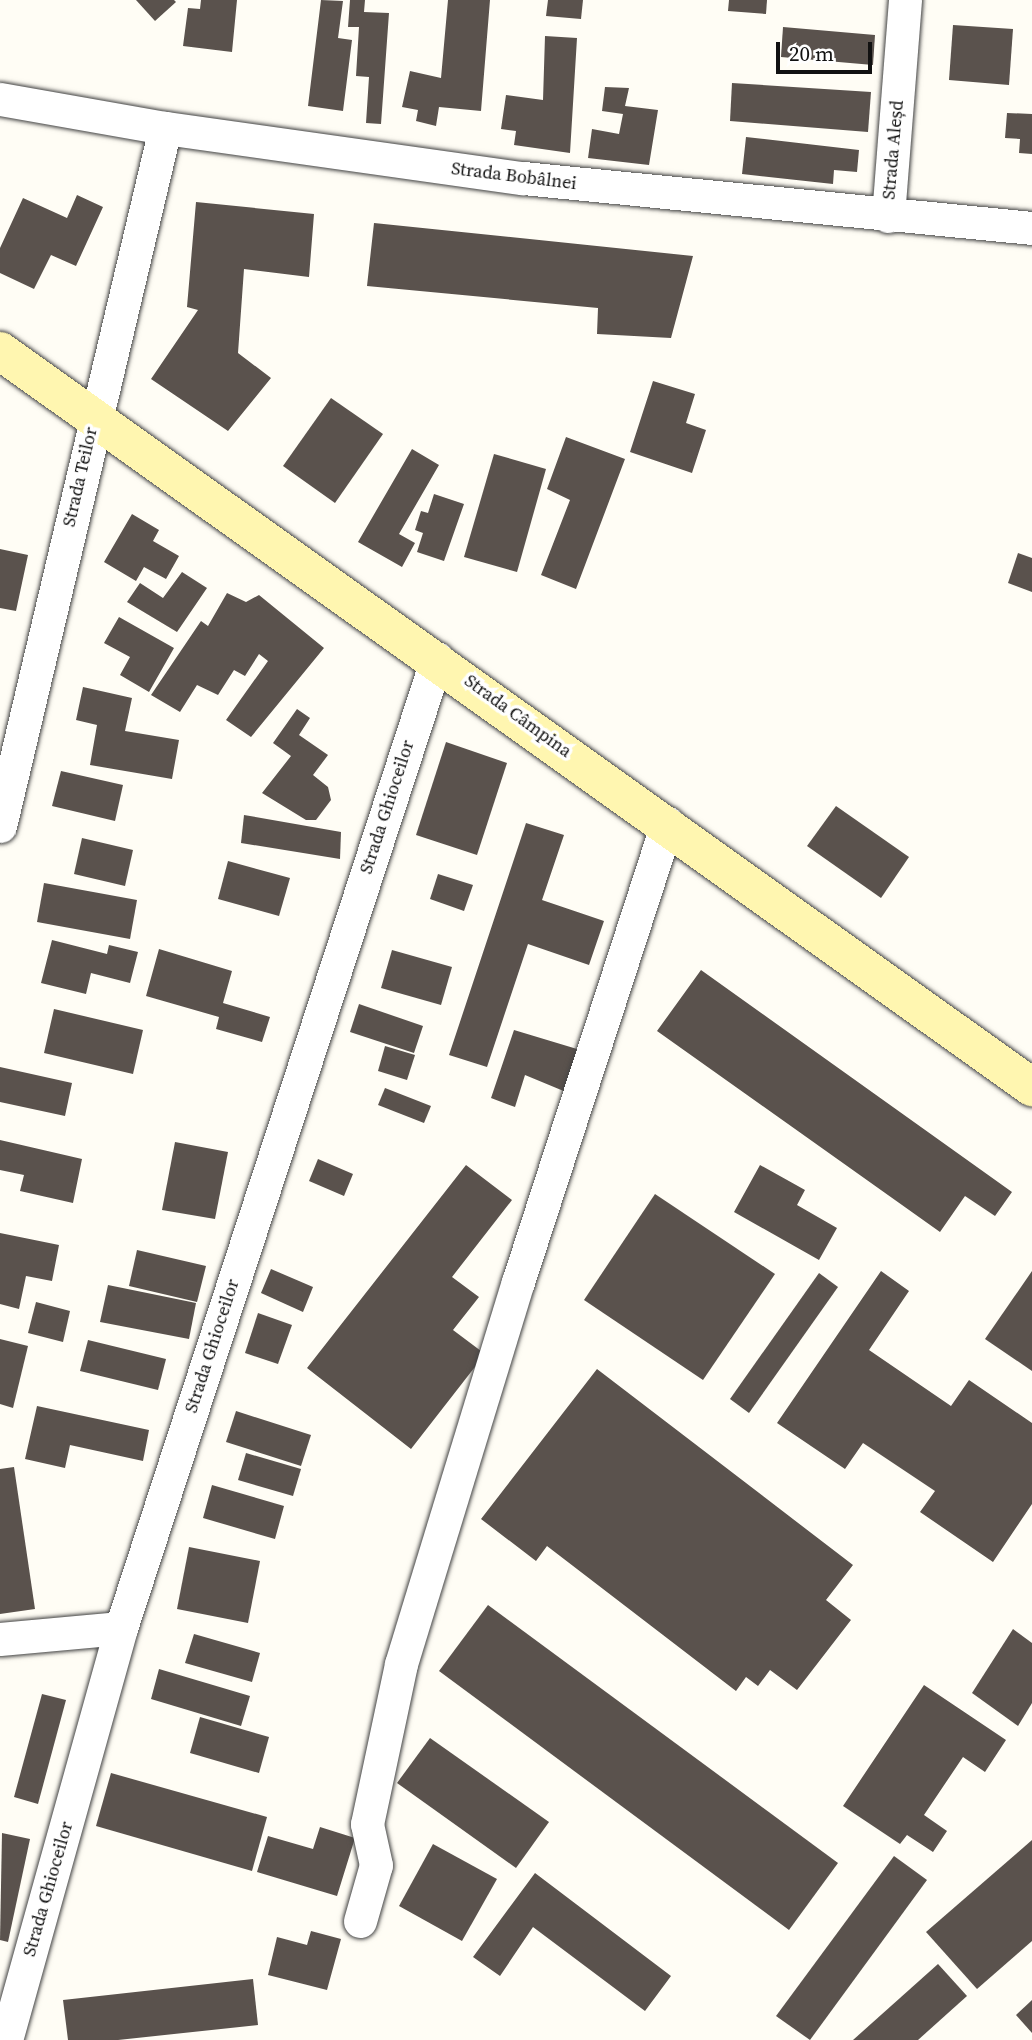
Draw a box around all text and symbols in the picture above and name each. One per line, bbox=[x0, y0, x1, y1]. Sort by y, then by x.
scale bar bbox=[780, 28, 876, 72]
text: 20 m bbox=[789, 39, 834, 68]
street label: Strada Aleșd bbox=[878, 100, 908, 200]
street label: Strada Bobâlnei bbox=[450, 158, 578, 194]
street label: Strada Teilor bbox=[58, 425, 102, 529]
street label: Strada Câmpina bbox=[460, 670, 576, 762]
street label: Strada Ghioceilor bbox=[355, 737, 419, 877]
street label: Strada Ghioceilor bbox=[180, 1276, 244, 1416]
street label: Strada Ghioceilor bbox=[18, 1819, 78, 1959]

